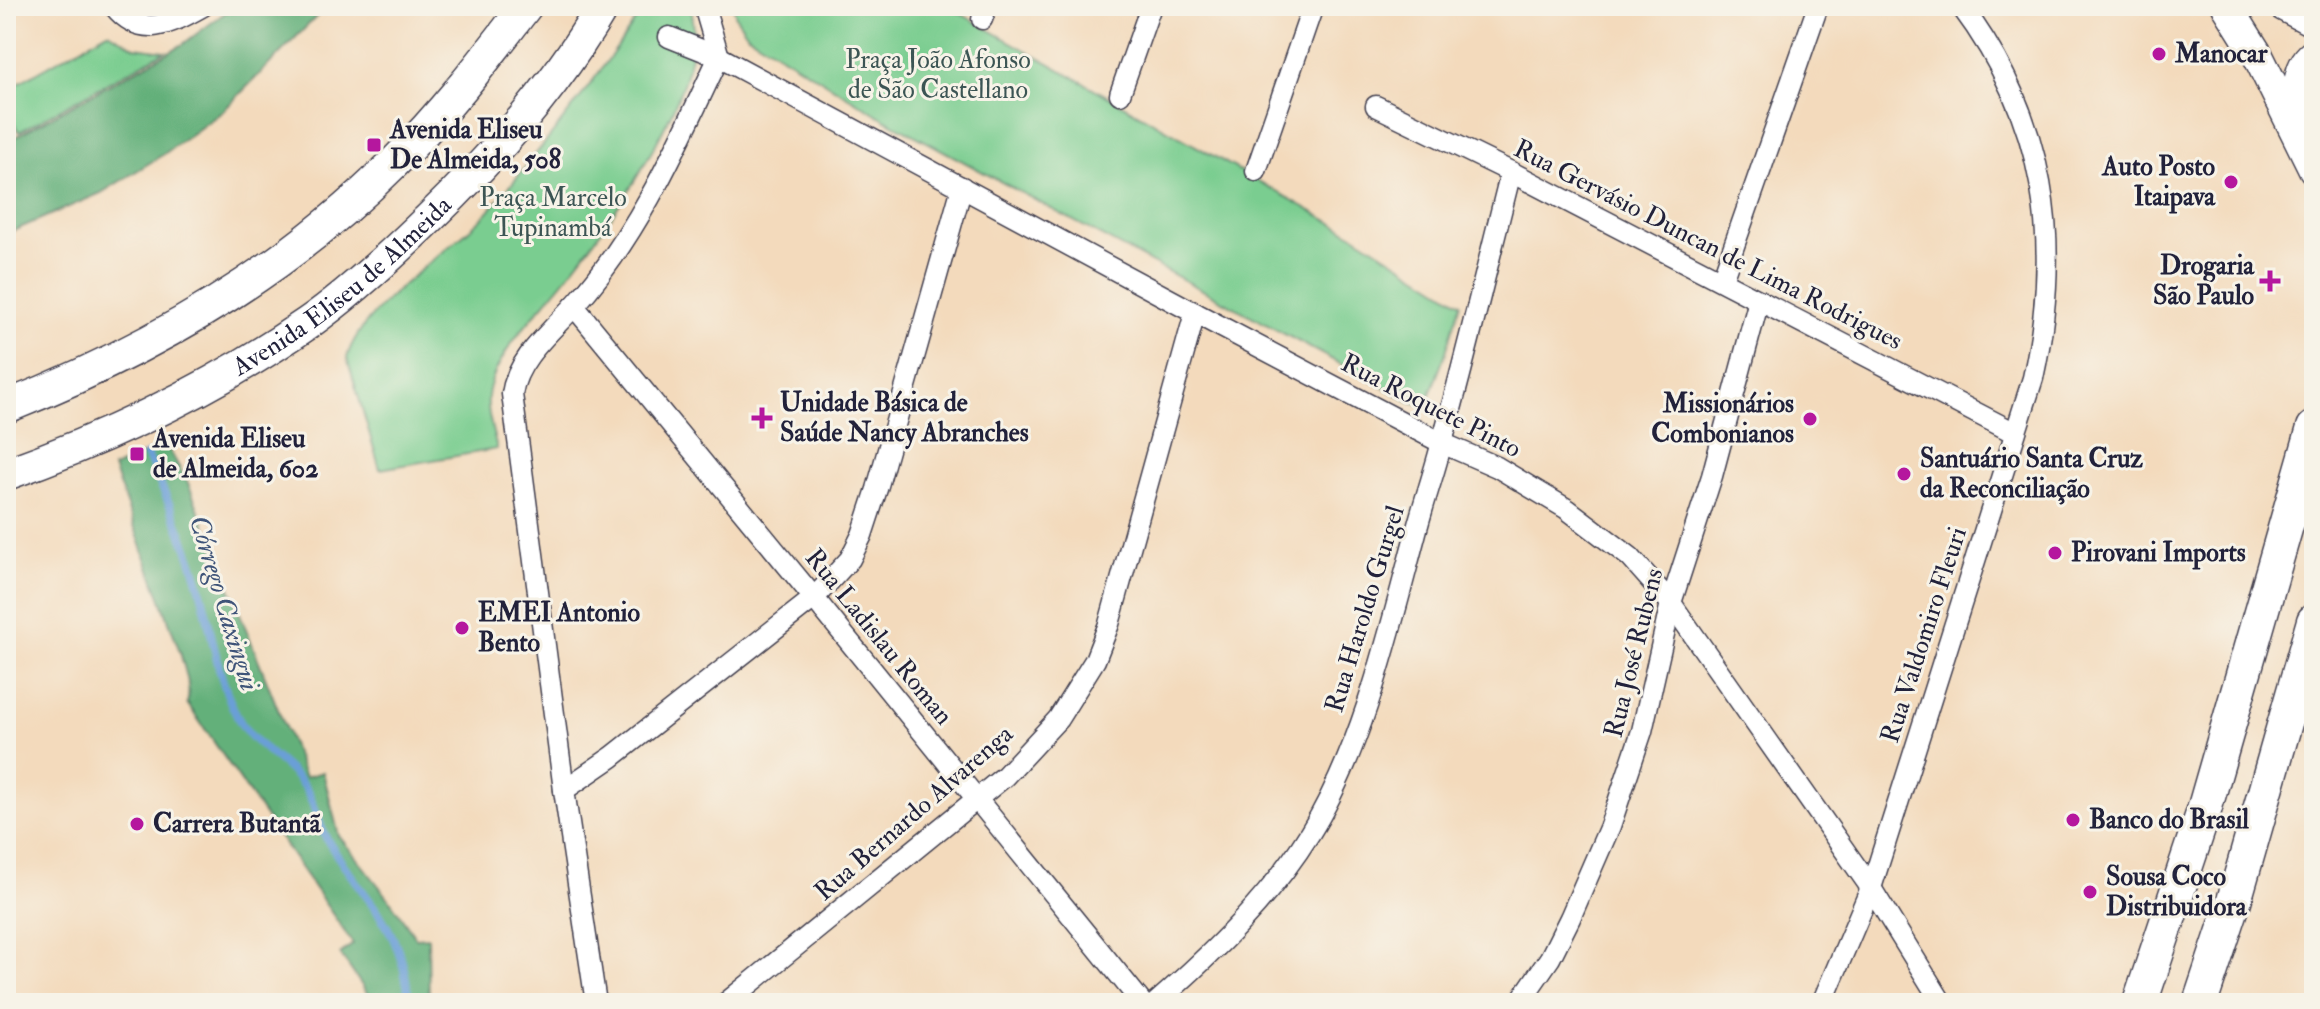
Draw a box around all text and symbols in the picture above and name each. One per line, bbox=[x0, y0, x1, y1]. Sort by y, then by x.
place label: Manocar bbox=[2174, 38, 2268, 70]
park label: Praça João Afonso de São Castellano bbox=[845, 44, 1031, 106]
marker: Manocar bbox=[2150, 45, 2168, 63]
place label: Avenida Eliseu De Almeida, 508 bbox=[389, 114, 561, 176]
street label: Rua Gervásio Duncan de Lima Rodrigues bbox=[1508, 133, 1908, 357]
marker: Avenida Eliseu De Almeida, 508 bbox=[365, 136, 383, 154]
place label: Auto Posto Itaipava bbox=[2101, 151, 2216, 214]
marker: Auto Posto Itaipava bbox=[2222, 173, 2240, 191]
park label: Praça Marcelo Tupinambá bbox=[479, 182, 627, 245]
street label: Avenida Eliseu de Almeida bbox=[226, 189, 459, 384]
place label: Drogaria São Paulo bbox=[2153, 250, 2255, 312]
marker: Drogaria São Paulo bbox=[2261, 272, 2279, 290]
street label: Rua Roquete Pinto bbox=[1336, 347, 1526, 465]
place label: Unidade Básica de Saúde Nancy Abranches bbox=[780, 387, 1029, 450]
place label: Missionários Combonianos bbox=[1651, 388, 1794, 450]
marker: Unidade Básica de Saúde Nancy Abranches bbox=[751, 407, 773, 429]
marker: Missionários Combonianos bbox=[1801, 410, 1819, 428]
place label: Avenida Eliseu de Almeida, 602 bbox=[152, 423, 318, 485]
place label: Santuário Santa Cruz da Reconciliação bbox=[1920, 443, 2143, 505]
marker: Avenida Eliseu de Almeida, 602 bbox=[128, 445, 146, 463]
marker: Santuário Santa Cruz da Reconciliação bbox=[1895, 465, 1913, 483]
street label: Rua Haroldo Gurgel bbox=[1318, 501, 1412, 716]
water label: Córrego Caxingui bbox=[181, 511, 267, 695]
street label: Rua Valdomiro Fleuri bbox=[1874, 523, 1974, 747]
place label: Pirovani Imports bbox=[2071, 537, 2246, 570]
street label: Rua Ladislau Roman bbox=[798, 542, 960, 732]
marker: Pirovani Imports bbox=[2046, 544, 2064, 562]
street label: Rua José Rubens bbox=[1597, 565, 1671, 741]
place label: EMEI Antonio Bento bbox=[478, 597, 640, 659]
marker: EMEI Antonio Bento bbox=[453, 619, 471, 637]
street label: Rua Bernardo Alvarenga bbox=[808, 718, 1020, 908]
place label: Banco do Brasil bbox=[2089, 804, 2249, 836]
place label: Carrera Butantã bbox=[153, 808, 322, 840]
marker: Banco do Brasil bbox=[2064, 811, 2082, 829]
marker: Carrera Butantã bbox=[128, 815, 146, 833]
place label: Sousa Coco Distribuidora bbox=[2106, 861, 2248, 923]
marker: Sousa Coco Distribuidora bbox=[2081, 883, 2099, 901]

